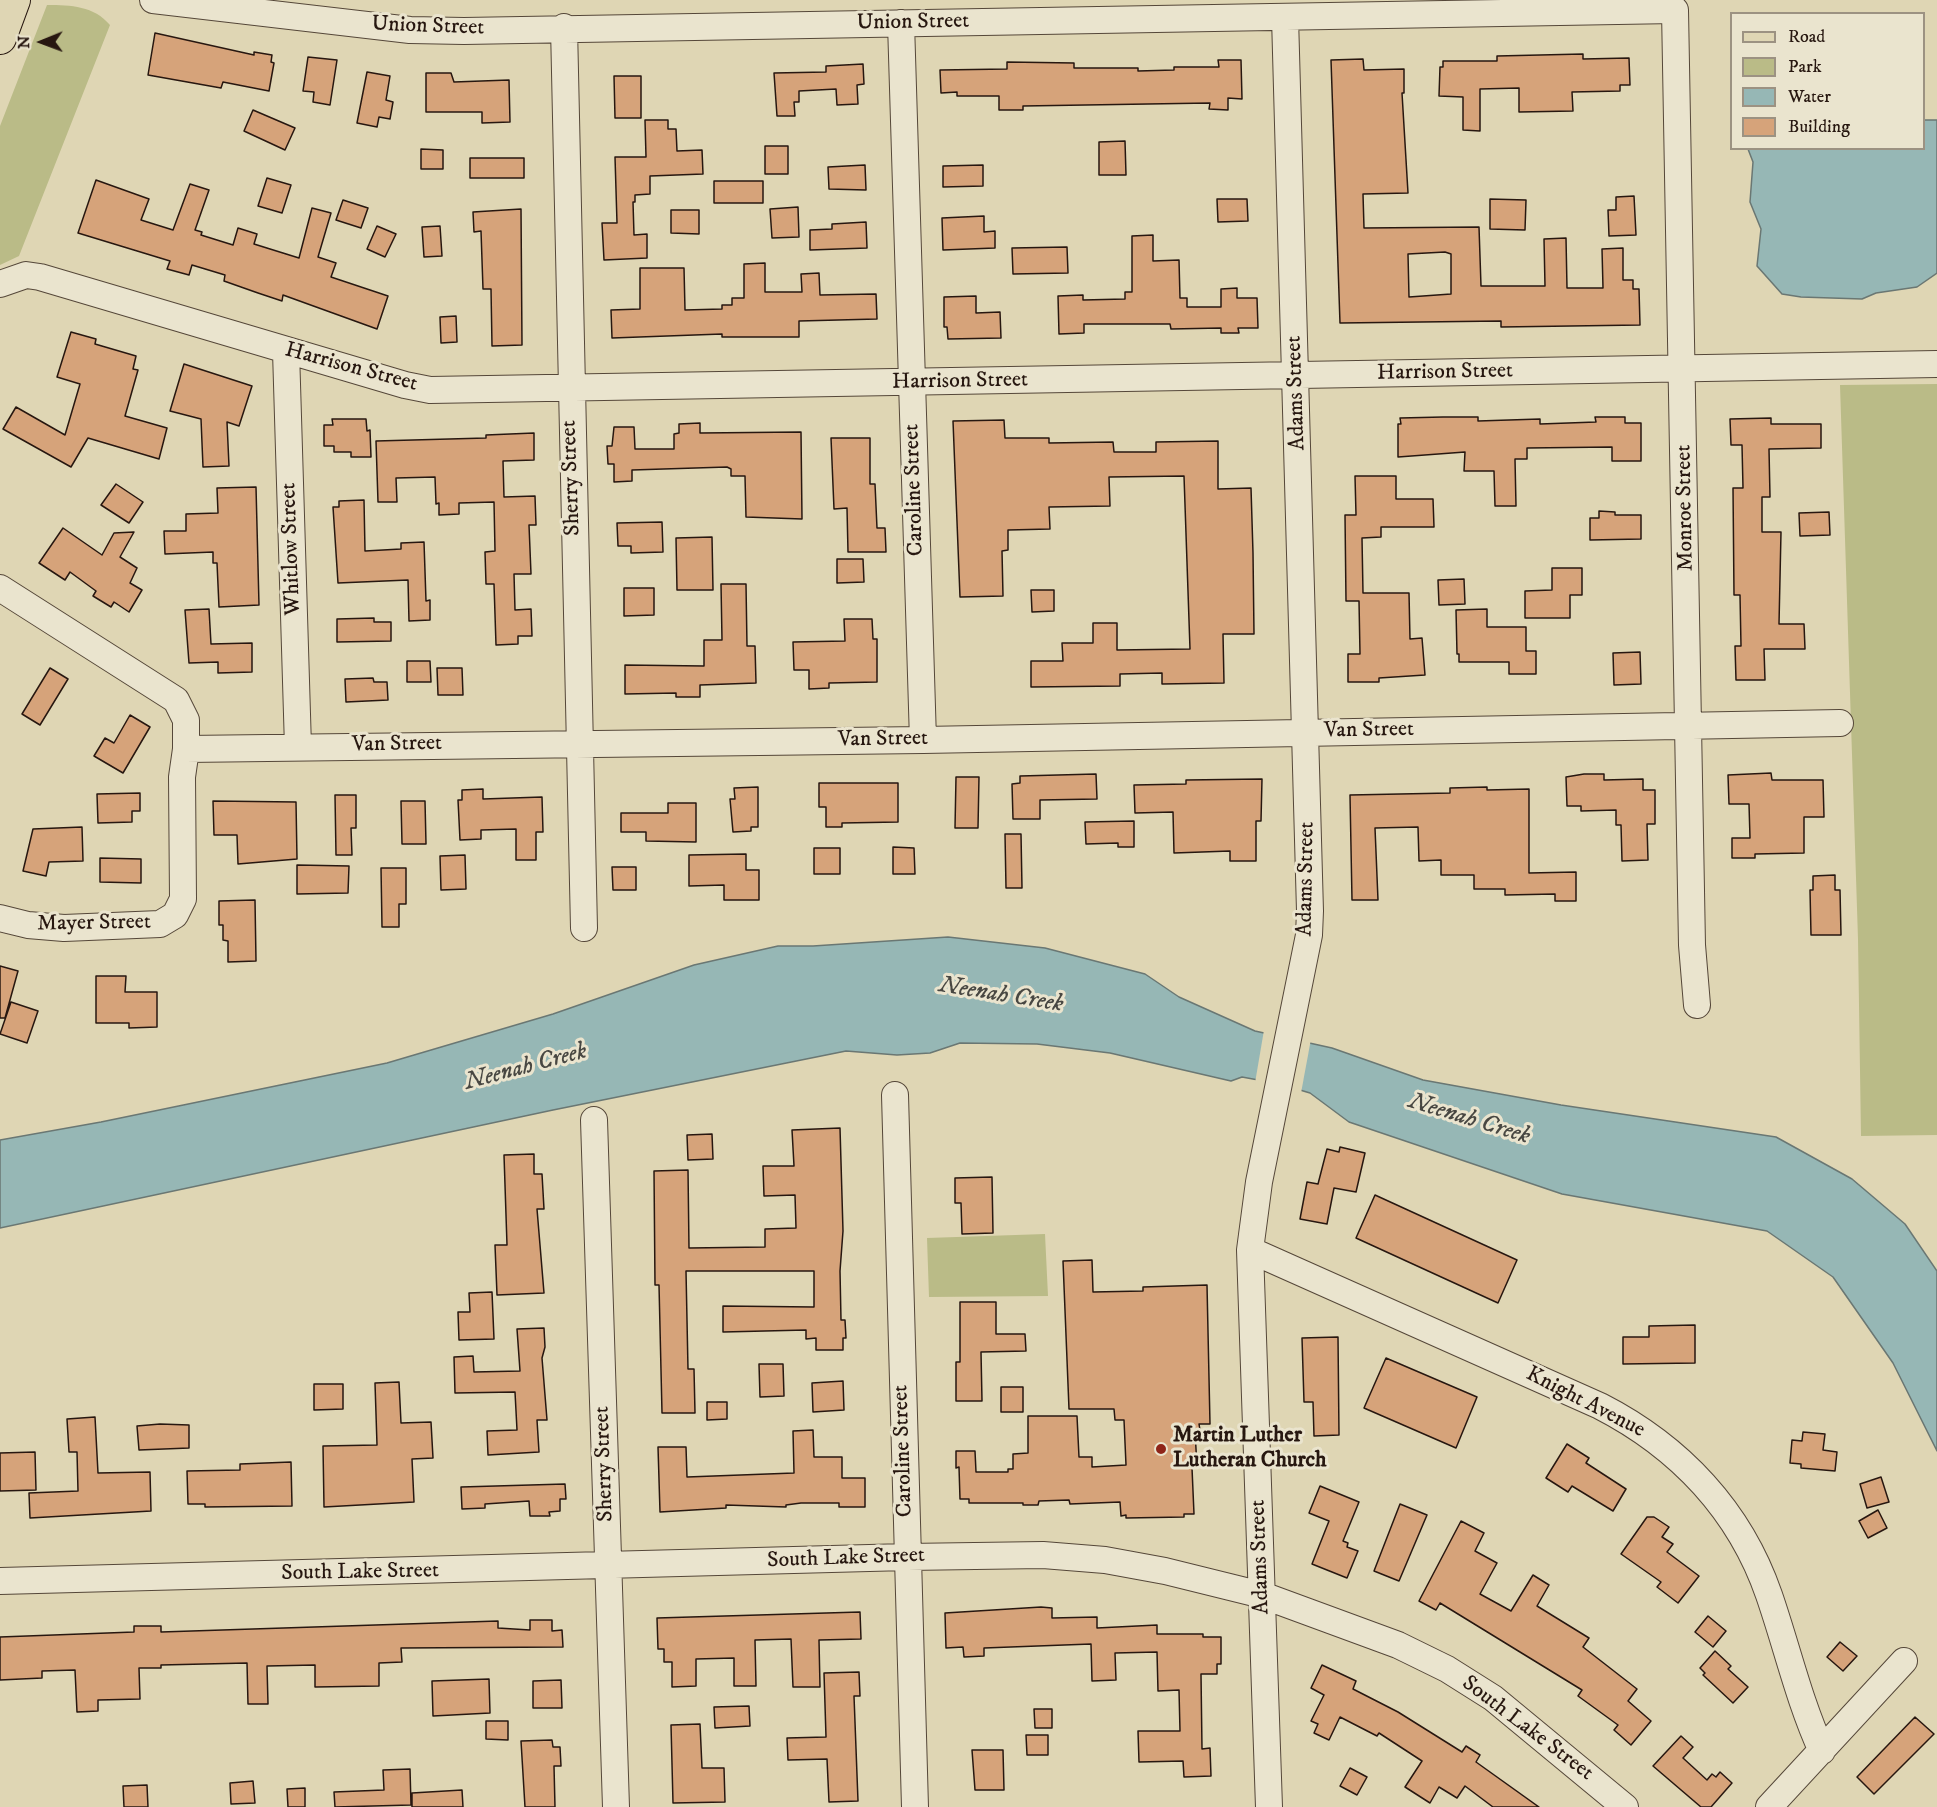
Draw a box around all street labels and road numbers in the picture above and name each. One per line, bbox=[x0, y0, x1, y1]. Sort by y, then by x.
street label: Union Street bbox=[856, 9, 970, 37]
street label: Union Street bbox=[371, 12, 485, 42]
street label: Adams Street bbox=[1282, 335, 1312, 451]
street label: Harrison Street bbox=[282, 338, 420, 398]
street label: Harrison Street bbox=[1377, 359, 1513, 387]
street label: Harrison Street bbox=[892, 368, 1028, 396]
street label: Sherry Street bbox=[557, 420, 587, 536]
street label: Caroline Street bbox=[899, 423, 931, 557]
street label: Monroe Street bbox=[1672, 444, 1700, 572]
street label: Whitlow Street bbox=[276, 482, 308, 616]
street label: Van Street bbox=[1324, 717, 1414, 745]
street label: Van Street bbox=[838, 726, 928, 754]
street label: Van Street bbox=[352, 731, 442, 759]
street label: Adams Street bbox=[1293, 821, 1321, 937]
street label: Mayer Street bbox=[37, 910, 151, 938]
street label: Knight Avenue bbox=[1521, 1362, 1649, 1444]
street label: Caroline Street bbox=[888, 1384, 920, 1518]
street label: Sherry Street bbox=[590, 1406, 620, 1522]
street label: Adams Street bbox=[1246, 1499, 1276, 1615]
street label: South Lake Street bbox=[767, 1543, 925, 1575]
street label: South Lake Street bbox=[281, 1558, 439, 1588]
street label: South Lake Street bbox=[1456, 1671, 1598, 1787]

